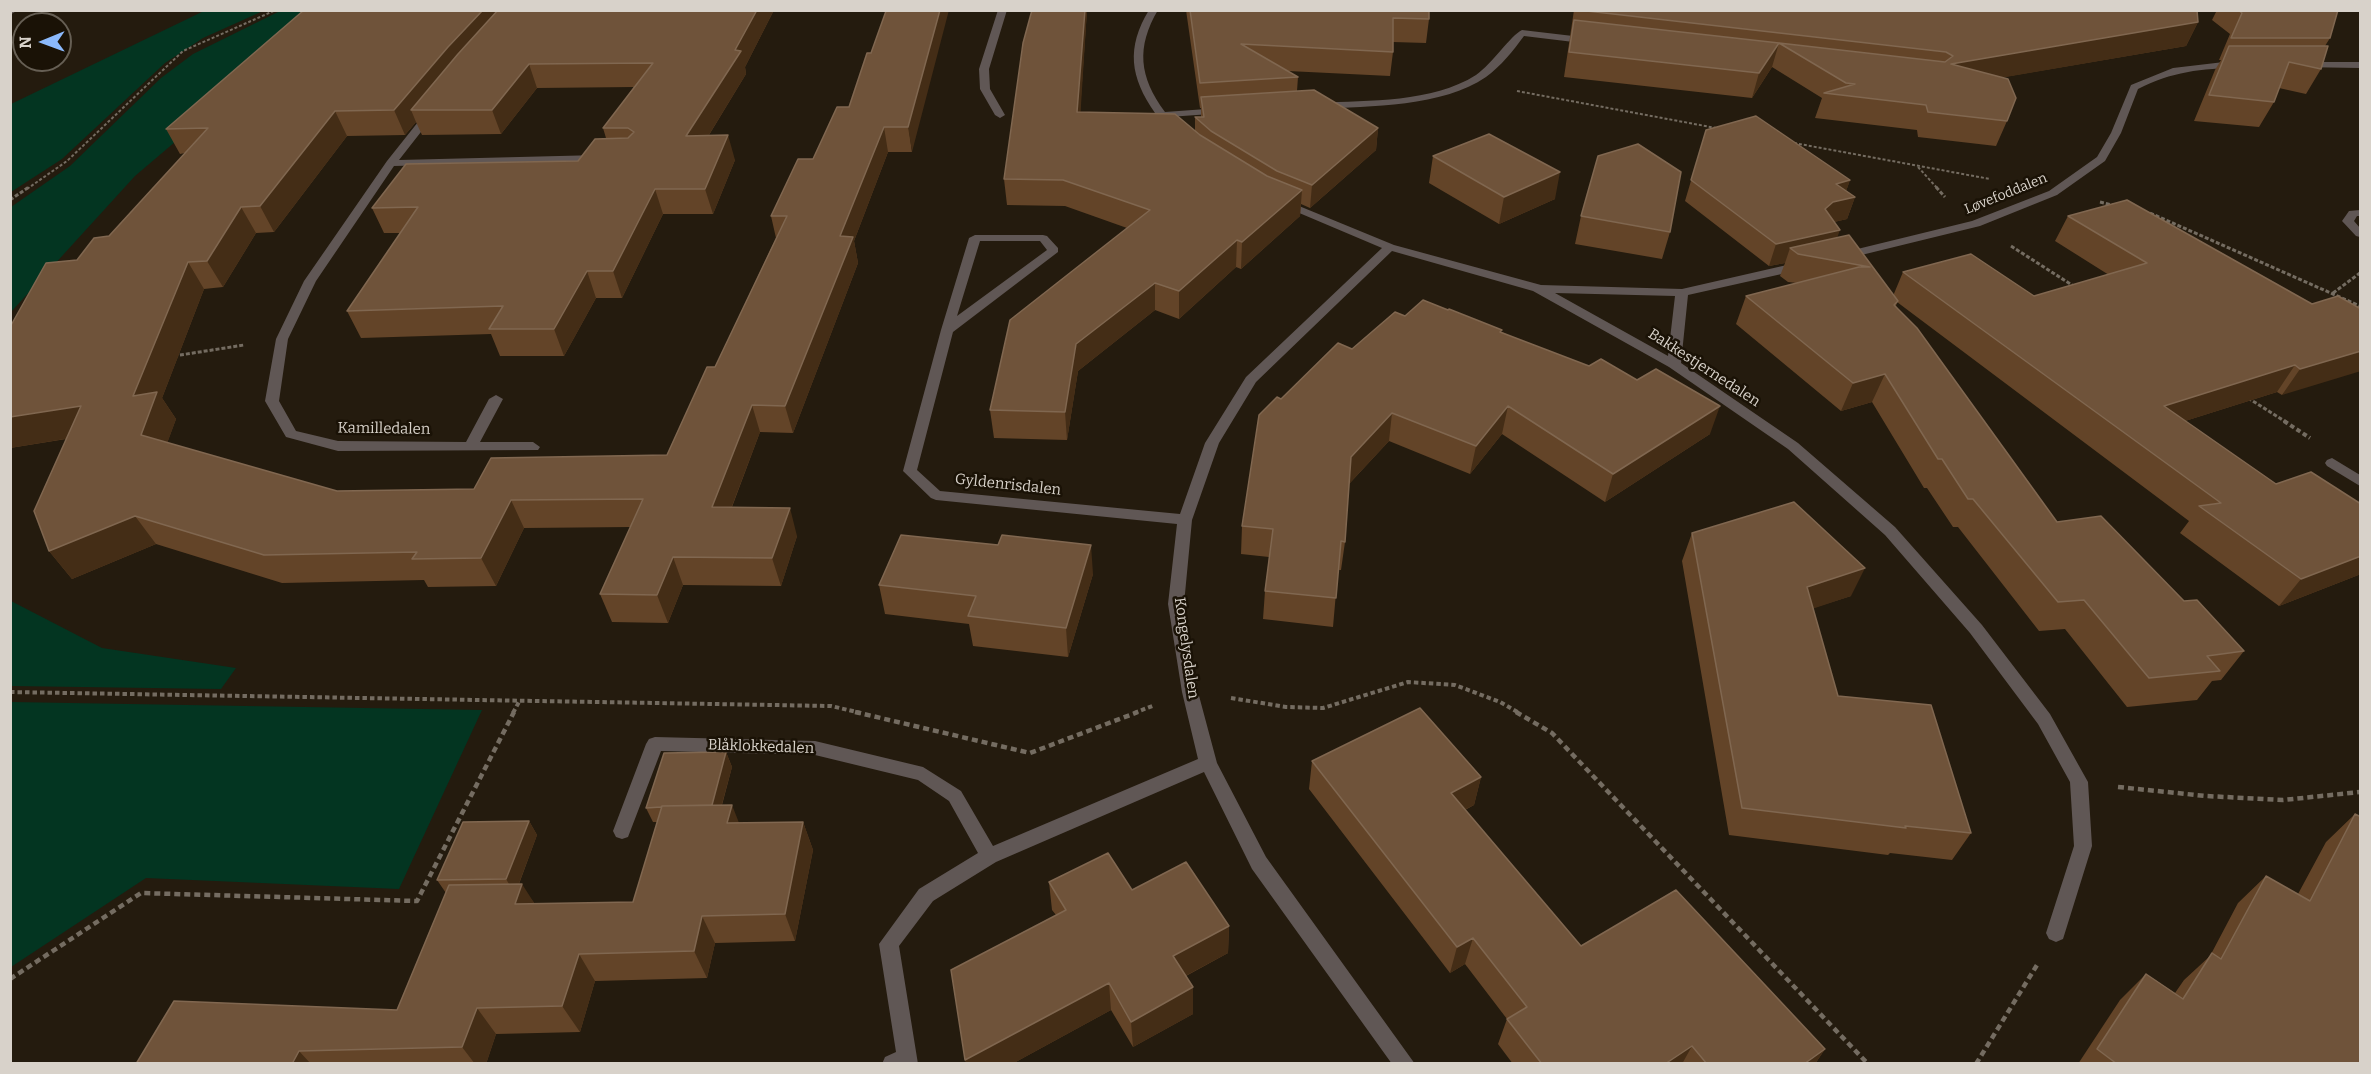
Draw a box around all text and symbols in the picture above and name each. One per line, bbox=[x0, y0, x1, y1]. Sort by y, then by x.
north arrow bbox=[12, 12, 72, 72]
text: N bbox=[16, 36, 35, 49]
street label: Løvefoddalen bbox=[1962, 170, 2050, 218]
street label: Bakkestjernedalen bbox=[1645, 325, 1763, 411]
street label: Kamilledalen bbox=[337, 419, 431, 439]
street label: Gyldenrisdalen bbox=[954, 470, 1062, 500]
street label: Kongelysdalen bbox=[1170, 596, 1202, 700]
street label: Blåklokkedalen bbox=[708, 736, 814, 758]

